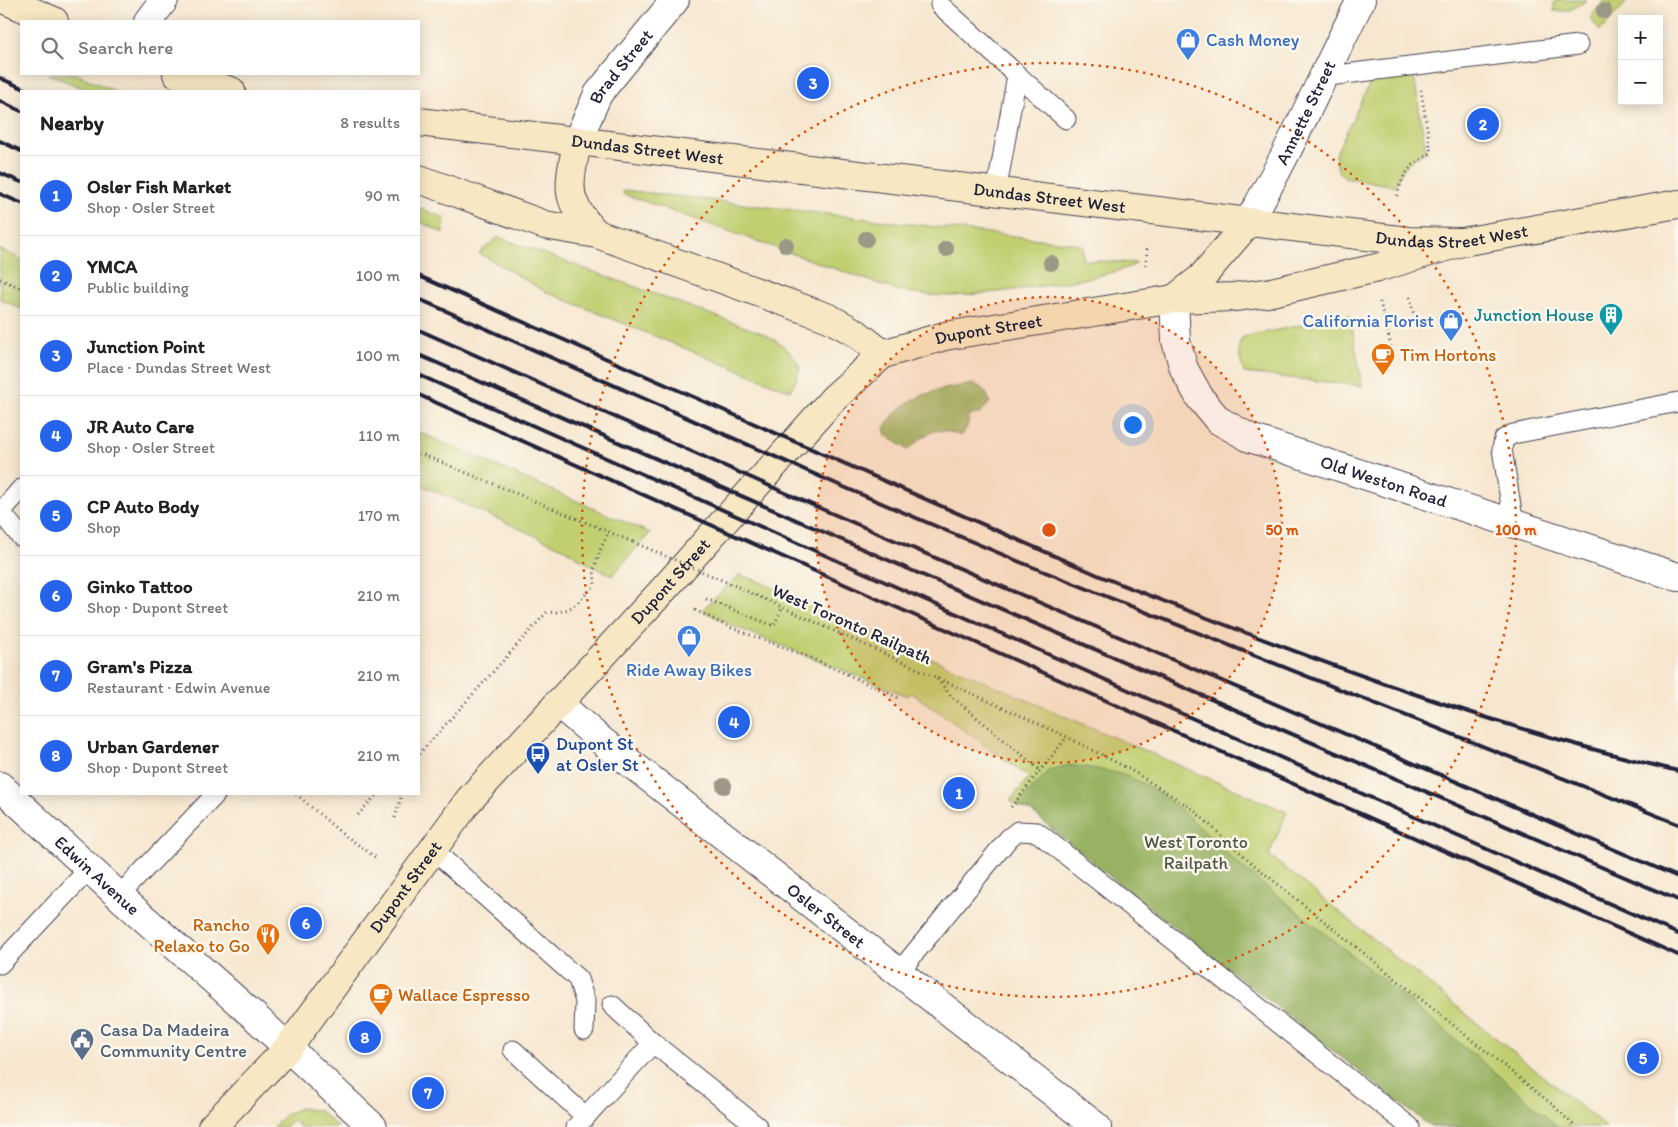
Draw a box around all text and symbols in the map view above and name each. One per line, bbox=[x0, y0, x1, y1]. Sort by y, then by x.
map controls bbox=[1618, 15, 1663, 105]
button: + bbox=[1618, 15, 1663, 60]
search box bbox=[20, 20, 420, 75]
street label: Brad Street bbox=[584, 24, 658, 107]
shop icon: Cash Money bbox=[1175, 27, 1201, 61]
place label: Cash Money bbox=[1206, 29, 1300, 51]
icon: search bbox=[38, 34, 66, 62]
text: Search here bbox=[78, 36, 173, 59]
street label: Annette Street bbox=[1271, 57, 1341, 168]
button: − bbox=[1618, 60, 1663, 105]
pin: 3 bbox=[797, 64, 829, 102]
pin: 2 bbox=[1467, 105, 1499, 143]
text: Nearby bbox=[40, 110, 104, 135]
text: 8 results bbox=[340, 113, 400, 132]
street label: Dundas Street West bbox=[570, 129, 725, 170]
text: Osler Fish Market bbox=[87, 175, 231, 198]
street label: Dundas Street West bbox=[972, 178, 1127, 218]
text: 1 bbox=[52, 186, 60, 205]
text: 90 m bbox=[365, 186, 400, 205]
text: Shop · Osler Street bbox=[87, 198, 215, 217]
street label: Dundas Street West bbox=[1374, 220, 1530, 253]
text: YMCA bbox=[87, 255, 138, 278]
text: 2 bbox=[52, 266, 60, 285]
text: 100 m bbox=[356, 266, 400, 285]
text: Public building bbox=[87, 278, 189, 297]
building icon: Junction House bbox=[1598, 302, 1624, 336]
place label: Junction House bbox=[1474, 304, 1594, 326]
shop icon: California Florist bbox=[1438, 308, 1464, 342]
street label: Dupont Street bbox=[932, 309, 1044, 349]
place label: California Florist bbox=[1303, 310, 1434, 332]
text: Junction Point bbox=[87, 335, 205, 358]
cafe icon: Tim Hortons bbox=[1370, 342, 1396, 376]
place label: Tim Hortons bbox=[1400, 344, 1496, 366]
text: 3 bbox=[52, 346, 60, 365]
text: 100 m bbox=[356, 346, 400, 365]
text: Place · Dundas Street West bbox=[87, 358, 271, 377]
your location bbox=[1120, 412, 1146, 438]
text: JR Auto Care bbox=[87, 415, 194, 438]
text: 4 bbox=[51, 426, 61, 445]
text: 110 m bbox=[358, 426, 400, 445]
text: Shop · Osler Street bbox=[87, 438, 215, 457]
street label: Old Weston Road bbox=[1317, 451, 1450, 512]
text: CP Auto Body bbox=[87, 495, 199, 518]
text: 5 bbox=[52, 506, 60, 525]
text: 170 m bbox=[358, 506, 400, 525]
text: Shop bbox=[87, 518, 121, 537]
centre of rings bbox=[1040, 521, 1058, 539]
text: 50 m bbox=[1265, 521, 1299, 539]
text: 100 m bbox=[1495, 521, 1537, 539]
street label: Dupont Street bbox=[626, 533, 715, 629]
text: Ginko Tattoo bbox=[87, 575, 193, 598]
street label: West Toronto Railpath bbox=[769, 579, 936, 669]
text: 6 bbox=[52, 586, 60, 605]
text: 210 m bbox=[357, 586, 400, 605]
text: Shop · Dupont Street bbox=[87, 598, 228, 617]
shop icon: Ride Away Bikes bbox=[676, 624, 702, 658]
text: Gram's Pizza bbox=[87, 655, 192, 678]
place label: Ride Away Bikes bbox=[626, 659, 752, 681]
text: 7 bbox=[52, 666, 60, 685]
text: 210 m bbox=[357, 666, 400, 685]
text: Restaurant · Edwin Avenue bbox=[87, 678, 270, 697]
pin: 4 bbox=[718, 703, 750, 741]
place label: Dupont St at Osler St bbox=[556, 733, 639, 776]
text: Urban Gardener bbox=[87, 735, 219, 758]
bus stop icon: Dupont St at Osler St bbox=[525, 741, 551, 775]
text: 8 bbox=[52, 746, 60, 765]
text: 210 m bbox=[357, 746, 400, 765]
text: Shop · Dupont Street bbox=[87, 758, 228, 777]
pin: 1 bbox=[943, 774, 975, 812]
street label: Edwin Avenue bbox=[50, 831, 144, 920]
park label: West Toronto Railpath bbox=[1144, 831, 1248, 874]
street label: Dupont Street bbox=[365, 836, 447, 937]
street label: Osler Street bbox=[782, 878, 870, 953]
pin: 6 bbox=[290, 904, 322, 942]
place label: Rancho Relaxo to Go bbox=[153, 914, 250, 957]
restaurant icon: Rancho Relaxo to Go bbox=[255, 922, 281, 956]
cafe icon: Wallace Espresso bbox=[368, 982, 394, 1016]
place label: Wallace Espresso bbox=[398, 984, 530, 1006]
pin: 8 bbox=[349, 1018, 381, 1056]
place label: Casa Da Madeira Community Centre bbox=[100, 1019, 247, 1062]
public building icon: Casa Da Madeira Community Centre bbox=[69, 1027, 95, 1061]
pin: 5 bbox=[1627, 1039, 1659, 1077]
pin: 7 bbox=[412, 1074, 444, 1112]

